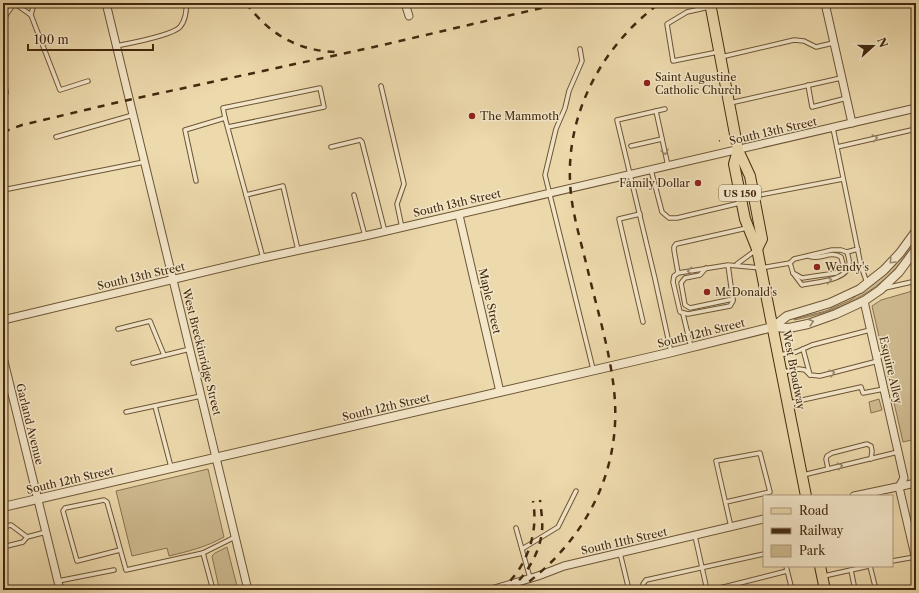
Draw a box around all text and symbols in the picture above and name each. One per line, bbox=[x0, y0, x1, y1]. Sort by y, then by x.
scale bar bbox=[28, 26, 153, 52]
north arrow bbox=[853, 26, 893, 66]
text: 100 m bbox=[34, 32, 69, 47]
text: N bbox=[874, 35, 891, 50]
place label: Saint Augustine Catholic Church bbox=[655, 70, 742, 97]
marker: Saint Augustine Catholic Church bbox=[642, 78, 652, 88]
place label: The Mammoth bbox=[480, 109, 559, 123]
marker: The Mammoth bbox=[467, 111, 477, 121]
street label: South 13th Street bbox=[728, 114, 818, 148]
one-way arrow bbox=[871, 135, 878, 143]
one-way arrow bbox=[661, 149, 669, 155]
place label: Family Dollar bbox=[619, 176, 690, 190]
marker: Family Dollar bbox=[693, 178, 703, 188]
road number: US 150 bbox=[719, 185, 761, 201]
street label: South 13th Street bbox=[412, 186, 502, 220]
one-way arrow bbox=[889, 256, 897, 264]
street label: South 13th Street bbox=[96, 259, 186, 293]
place label: Wendy's bbox=[824, 260, 869, 274]
marker: Wendy's bbox=[812, 262, 822, 272]
one-way arrow bbox=[687, 266, 693, 275]
street label: Maple Street bbox=[476, 267, 504, 335]
one-way arrow bbox=[826, 276, 832, 284]
place label: McDonald's bbox=[715, 285, 777, 299]
street label: West Breckinridge Street bbox=[179, 286, 225, 417]
marker: McDonald's bbox=[702, 287, 712, 297]
street label: South 12th Street bbox=[656, 315, 746, 351]
one-way arrow bbox=[807, 319, 814, 327]
street label: West Broadway bbox=[779, 328, 809, 412]
street label: Esquire Alley bbox=[876, 335, 906, 406]
one-way arrow bbox=[828, 370, 835, 378]
street label: Garland Avenue bbox=[13, 382, 47, 466]
street label: South 12th Street bbox=[341, 390, 431, 424]
street label: South 12th Street bbox=[25, 463, 115, 497]
one-way arrow bbox=[837, 463, 843, 471]
legend bbox=[763, 495, 893, 567]
text: Road bbox=[799, 503, 829, 518]
text: Railway bbox=[799, 523, 844, 538]
street label: South 11th Street bbox=[580, 524, 669, 558]
text: Park bbox=[799, 543, 826, 558]

